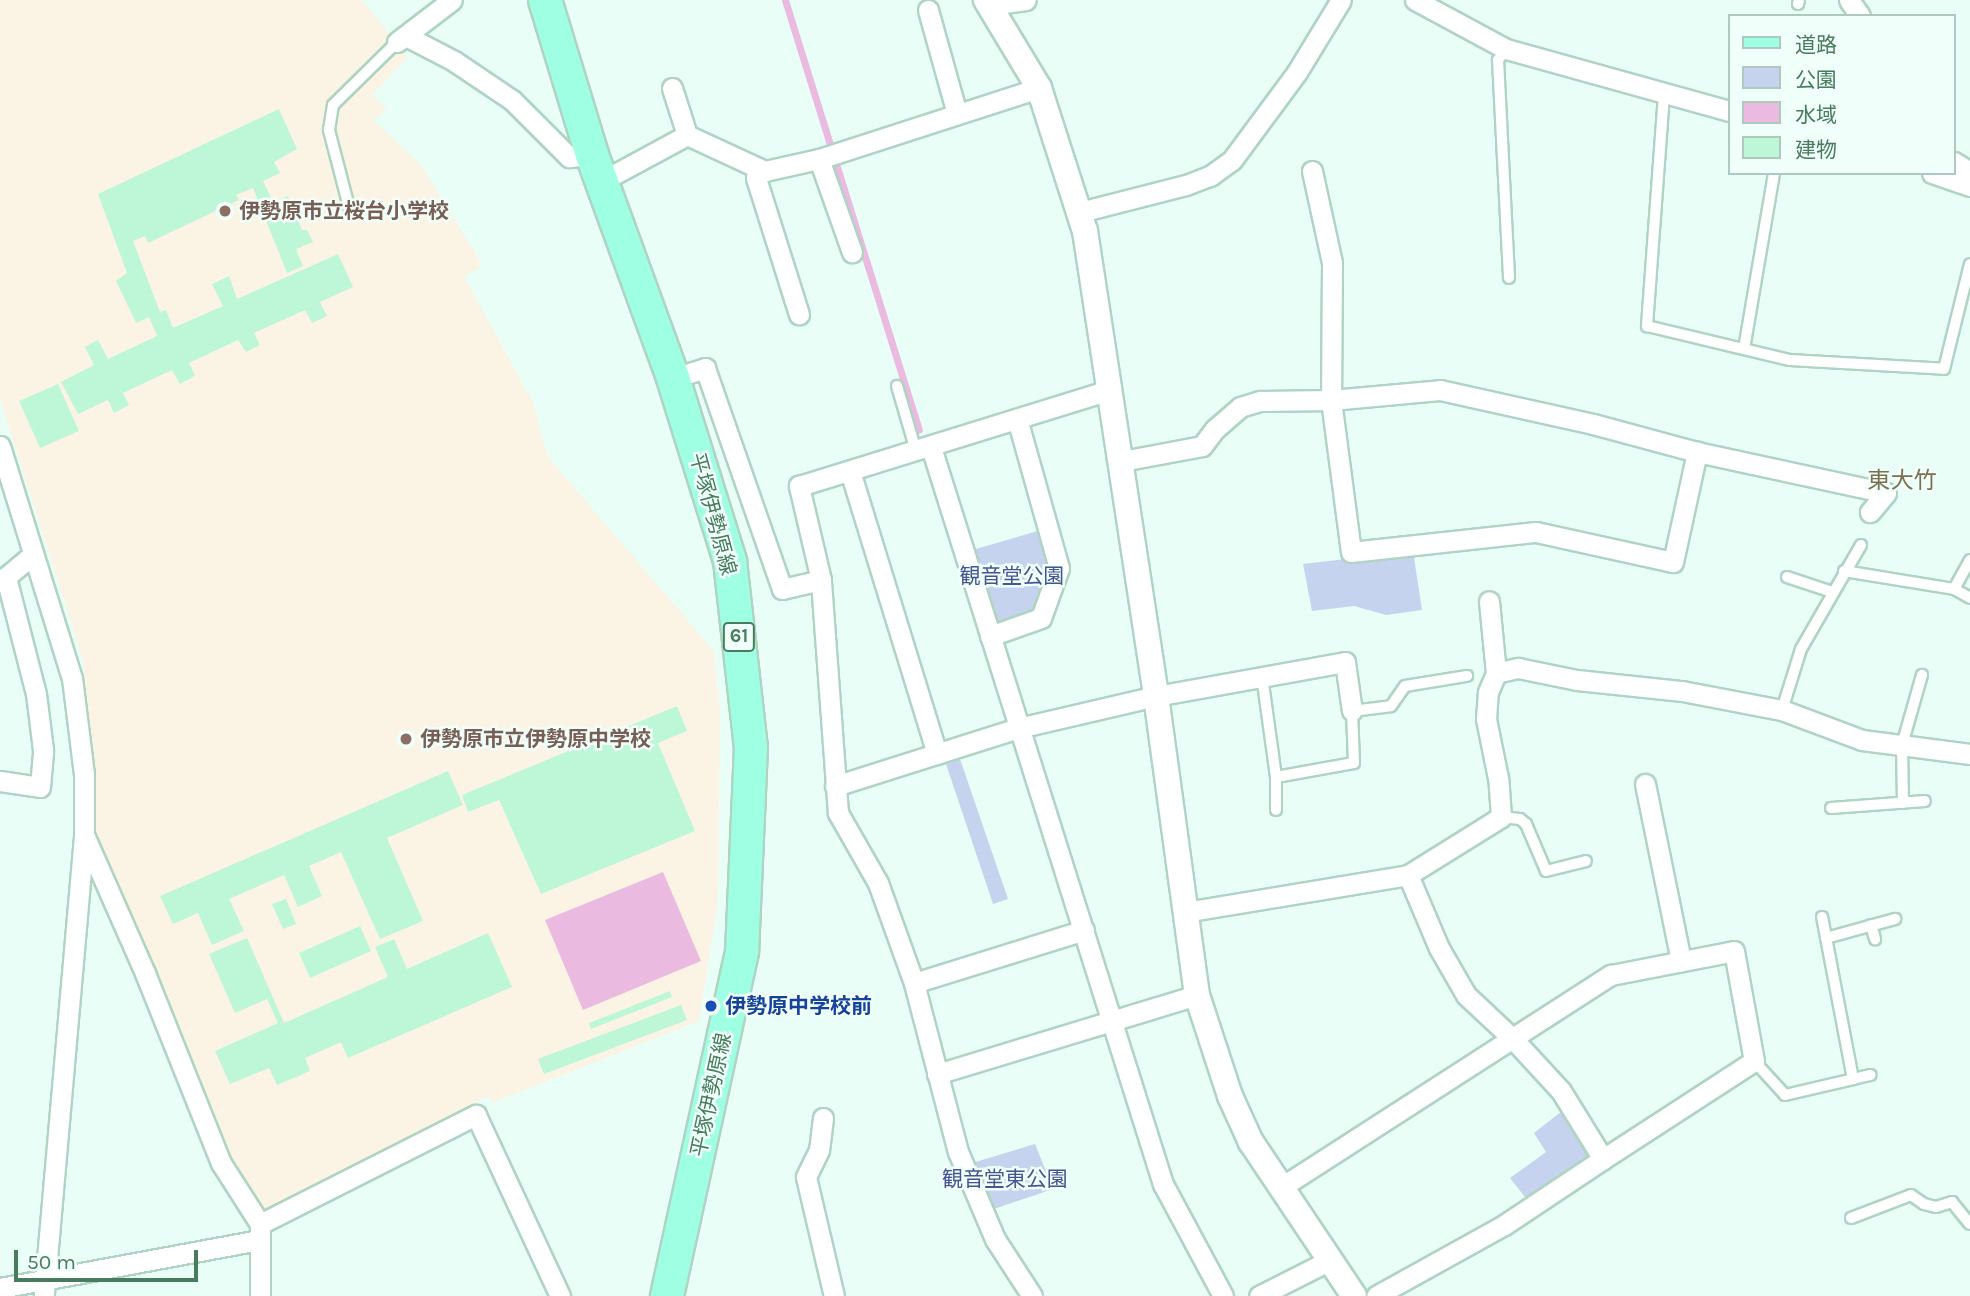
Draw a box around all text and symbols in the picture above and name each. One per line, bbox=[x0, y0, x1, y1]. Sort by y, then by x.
legend bbox=[1728, 14, 1956, 175]
text: 道路 bbox=[1795, 33, 1837, 57]
text: 公園 bbox=[1795, 68, 1837, 92]
text: 水域 bbox=[1795, 103, 1837, 127]
text: 建物 bbox=[1795, 138, 1837, 162]
place label: 伊勢原市立桜台小学校 bbox=[239, 198, 449, 224]
marker: 伊勢原市立桜台小学校 bbox=[217, 203, 233, 219]
street label: 平塚伊勢原線 bbox=[685, 450, 741, 578]
district label: 東大竹 bbox=[1868, 467, 1936, 495]
park label: 観音堂公園 bbox=[960, 563, 1064, 589]
road number: 61 bbox=[722, 622, 756, 652]
place label: 伊勢原市立伊勢原中学校 bbox=[420, 726, 651, 752]
marker: 伊勢原市立伊勢原中学校 bbox=[398, 731, 414, 747]
place label: 伊勢原中学校前 bbox=[725, 993, 872, 1019]
marker: 伊勢原中学校前 bbox=[703, 998, 719, 1014]
street label: 平塚伊勢原線 bbox=[686, 1031, 736, 1159]
park label: 観音堂東公園 bbox=[942, 1166, 1068, 1192]
scale bar bbox=[18, 1236, 201, 1280]
text: 50 m bbox=[27, 1250, 76, 1274]

